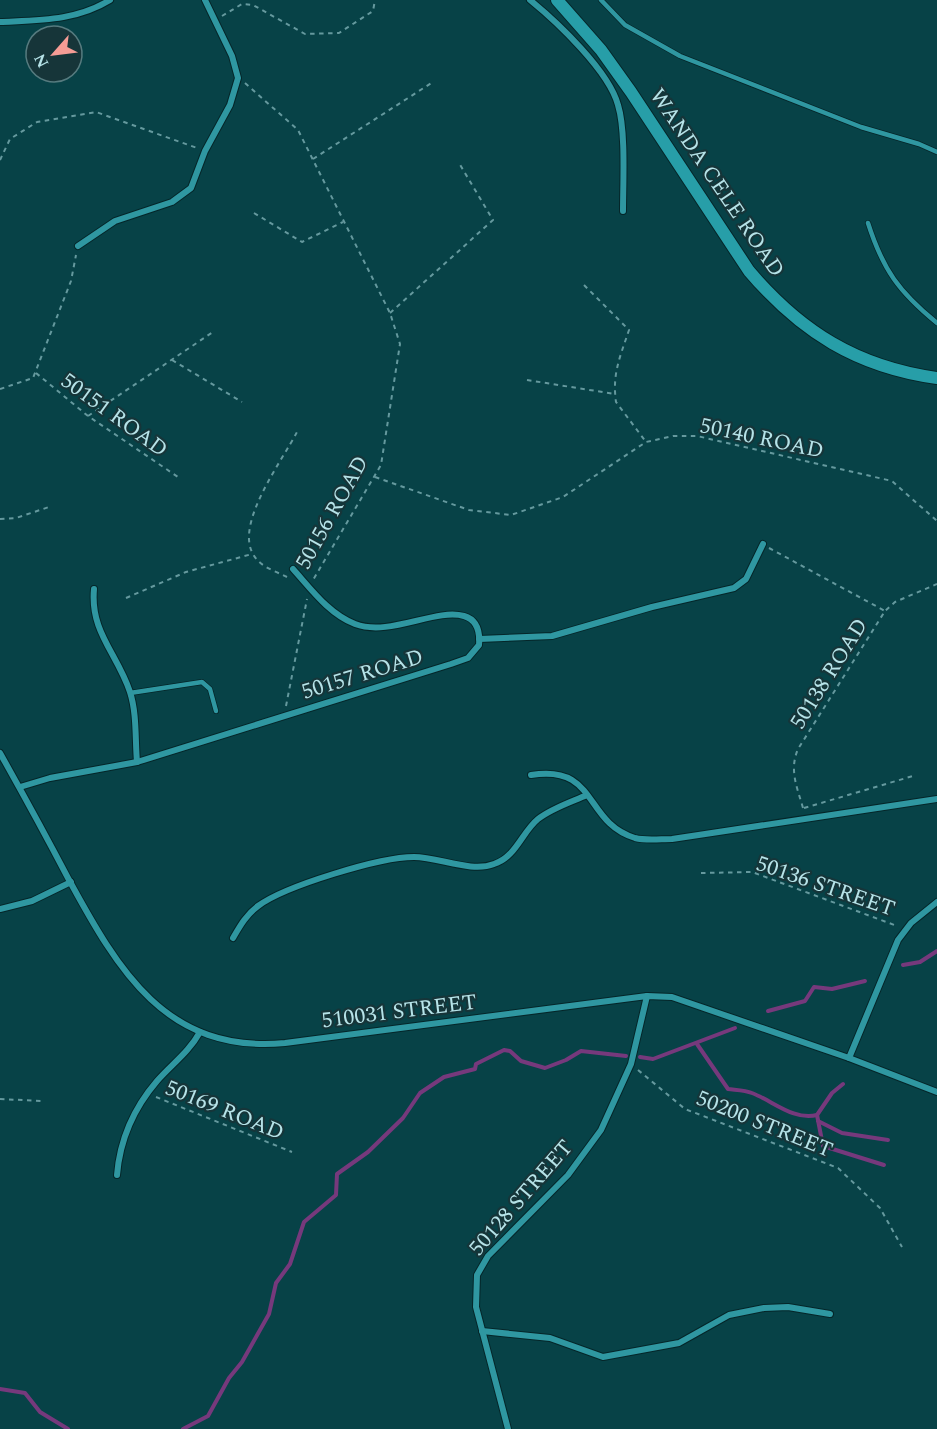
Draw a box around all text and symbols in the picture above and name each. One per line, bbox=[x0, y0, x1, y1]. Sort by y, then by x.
north arrow bbox=[24, 24, 84, 84]
text: N bbox=[28, 49, 55, 72]
street label: WANDA CELE ROAD bbox=[641, 82, 793, 284]
street label: 50151 ROAD bbox=[54, 365, 175, 466]
street label: 50140 ROAD bbox=[697, 409, 827, 468]
street label: 50156 ROAD bbox=[287, 450, 377, 576]
street label: 50138 ROAD bbox=[782, 612, 877, 736]
street label: 50157 ROAD bbox=[298, 640, 427, 709]
street label: 50136 STREET bbox=[752, 847, 899, 926]
street label: 510031 STREET bbox=[320, 986, 479, 1037]
street label: 50169 ROAD bbox=[160, 1072, 289, 1149]
street label: 50200 STREET bbox=[691, 1082, 838, 1167]
street label: 50128 STREET bbox=[461, 1132, 581, 1264]

